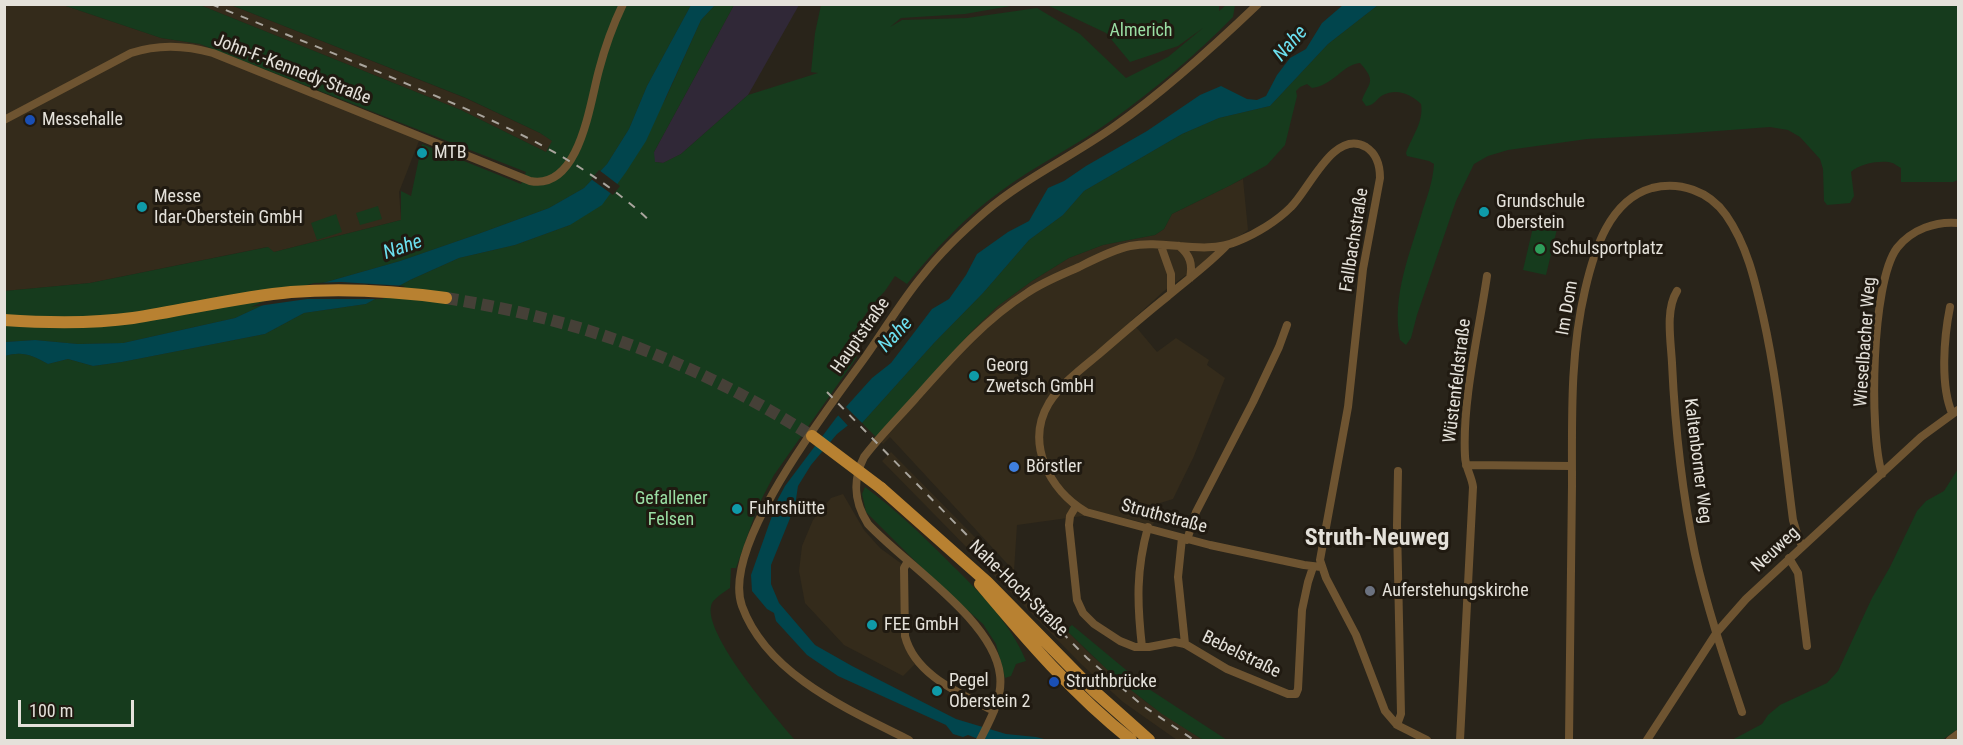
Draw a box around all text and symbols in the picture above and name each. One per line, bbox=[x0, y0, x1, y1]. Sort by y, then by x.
park label: Almerich bbox=[1109, 20, 1173, 42]
water label: Nahe bbox=[1269, 21, 1313, 67]
street label: John-F.-Kennedy-Straße bbox=[210, 30, 374, 110]
place label: Messehalle bbox=[42, 109, 123, 131]
marker: Messehalle bbox=[23, 113, 37, 127]
place label: MTB bbox=[434, 142, 467, 164]
marker: MTB bbox=[415, 146, 429, 160]
place label: Messe Idar-Oberstein GmbH bbox=[154, 186, 303, 228]
street label: Fallbachstraße bbox=[1336, 187, 1374, 293]
place label: Grundschule Oberstein bbox=[1496, 191, 1585, 234]
marker: Messe Idar-Oberstein GmbH bbox=[135, 200, 149, 214]
marker: Grundschule Oberstein bbox=[1477, 205, 1491, 219]
water label: Nahe bbox=[380, 230, 426, 266]
place label: Schulsportplatz bbox=[1552, 238, 1663, 260]
marker: Schulsportplatz bbox=[1533, 242, 1547, 256]
street label: Wieselbacher Weg bbox=[1851, 276, 1881, 408]
street label: Im Dom bbox=[1553, 279, 1583, 337]
street label: Hauptstraße bbox=[827, 294, 895, 378]
water label: Nahe bbox=[874, 312, 918, 358]
street label: Wüstenfeldstraße bbox=[1440, 318, 1476, 444]
place label: Georg Zwetsch GmbH bbox=[986, 355, 1094, 398]
marker: Georg Zwetsch GmbH bbox=[967, 369, 981, 383]
street label: Kaltenborner Weg bbox=[1679, 397, 1715, 525]
place label: Börstler bbox=[1026, 456, 1082, 478]
marker: Börstler bbox=[1007, 460, 1021, 474]
park label: Gefallener Felsen bbox=[635, 488, 707, 530]
street label: Struthstraße bbox=[1119, 495, 1209, 539]
place label: Fuhrshütte bbox=[749, 498, 825, 520]
marker: Fuhrshütte bbox=[730, 502, 744, 516]
street label: Neuweg bbox=[1748, 523, 1804, 577]
district label: Struth-Neuweg bbox=[1305, 525, 1449, 553]
street label: Nahe-Hoch-Straße bbox=[964, 536, 1072, 642]
place label: Auferstehungskirche bbox=[1382, 580, 1529, 602]
marker: Auferstehungskirche bbox=[1363, 584, 1377, 598]
place label: FEE GmbH bbox=[884, 614, 959, 636]
marker: FEE GmbH bbox=[865, 618, 879, 632]
street label: Bebelstraße bbox=[1198, 627, 1284, 683]
place label: Pegel Oberstein 2 bbox=[949, 670, 1030, 712]
place label: Struthbrücke bbox=[1066, 671, 1157, 693]
marker: Struthbrücke bbox=[1047, 675, 1061, 689]
marker: Pegel Oberstein 2 bbox=[930, 684, 944, 698]
scale bar bbox=[21, 688, 136, 726]
text: 100 m bbox=[29, 700, 73, 721]

